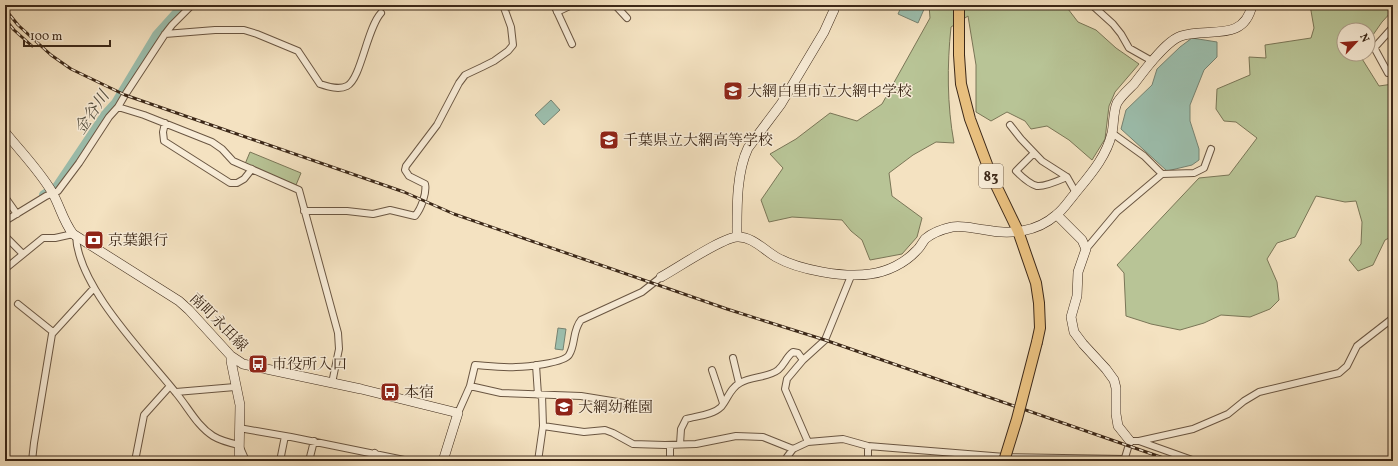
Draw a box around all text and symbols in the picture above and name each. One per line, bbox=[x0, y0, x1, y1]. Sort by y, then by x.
scale bar bbox=[24, 22, 110, 48]
north arrow bbox=[1336, 22, 1376, 62]
text: 100 m bbox=[30, 29, 63, 45]
text: N bbox=[1355, 31, 1372, 45]
school or university icon: 大網白里市立大網中学校 bbox=[722, 80, 744, 102]
place label: 大網白里市立大網中学校 bbox=[747, 82, 912, 103]
water label: 金谷川 bbox=[70, 85, 116, 139]
school or university icon: 千葉県立大網高等学校 bbox=[598, 129, 620, 151]
place label: 千葉県立大網高等学校 bbox=[623, 131, 773, 152]
road number: 83 bbox=[979, 164, 1003, 188]
bank icon: 京葉銀行 bbox=[83, 229, 105, 251]
place label: 京葉銀行 bbox=[108, 231, 168, 252]
street label: 南町永田線 bbox=[184, 289, 252, 357]
bus stop icon: 市役所入口 bbox=[247, 353, 269, 375]
place label: 市役所入口 bbox=[272, 355, 347, 376]
bus stop icon: 本宿 bbox=[379, 381, 401, 403]
place label: 本宿 bbox=[404, 383, 434, 404]
school or university icon: 大網幼稚園 bbox=[553, 396, 575, 418]
place label: 大網幼稚園 bbox=[578, 398, 653, 419]

